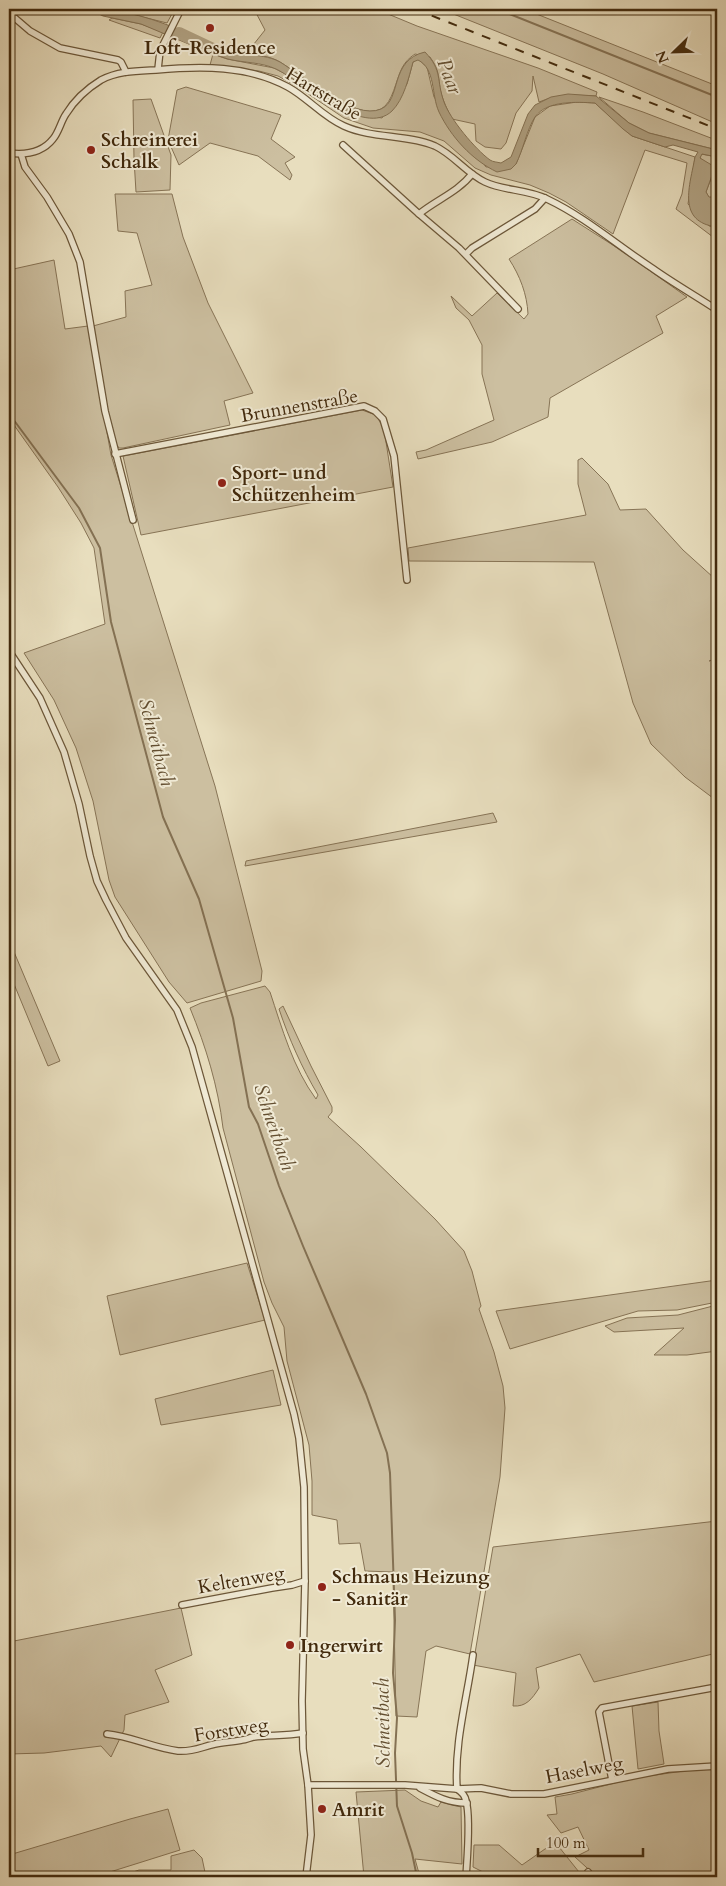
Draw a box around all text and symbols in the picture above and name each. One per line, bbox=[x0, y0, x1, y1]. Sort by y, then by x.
marker: Loft-Residence bbox=[204, 22, 216, 34]
north arrow bbox=[648, 28, 698, 78]
place label: Loft-Residence bbox=[144, 35, 276, 61]
text: N bbox=[651, 48, 674, 66]
water label: Paar bbox=[430, 54, 469, 99]
street label: Hartstraße bbox=[281, 61, 366, 127]
place label: Schreinerei Schalk bbox=[101, 127, 198, 175]
marker: Schreinerei Schalk bbox=[85, 144, 97, 156]
street label: Brunnenstraße bbox=[238, 383, 360, 429]
place label: Sport- und Schützenheim bbox=[232, 460, 356, 508]
marker: Sport- und Schützenheim bbox=[216, 477, 228, 489]
water label: Schneitbach bbox=[132, 695, 181, 789]
water label: Schneitbach bbox=[247, 1080, 302, 1174]
street label: Keltenweg bbox=[196, 1560, 287, 1600]
place label: Schmaus Heizung - Sanitär bbox=[332, 1564, 490, 1612]
marker: Schmaus Heizung - Sanitär bbox=[316, 1581, 328, 1593]
place label: Ingerwirt bbox=[300, 1633, 383, 1659]
marker: Ingerwirt bbox=[284, 1639, 296, 1651]
water label: Schneitbach bbox=[368, 1677, 397, 1768]
street label: Forstweg bbox=[192, 1711, 271, 1749]
street label: Haselweg bbox=[543, 1750, 626, 1790]
place label: Amrit bbox=[332, 1797, 384, 1823]
marker: Amrit bbox=[316, 1803, 328, 1815]
scale bar bbox=[538, 1826, 644, 1858]
text: 100 m bbox=[546, 1833, 586, 1853]

